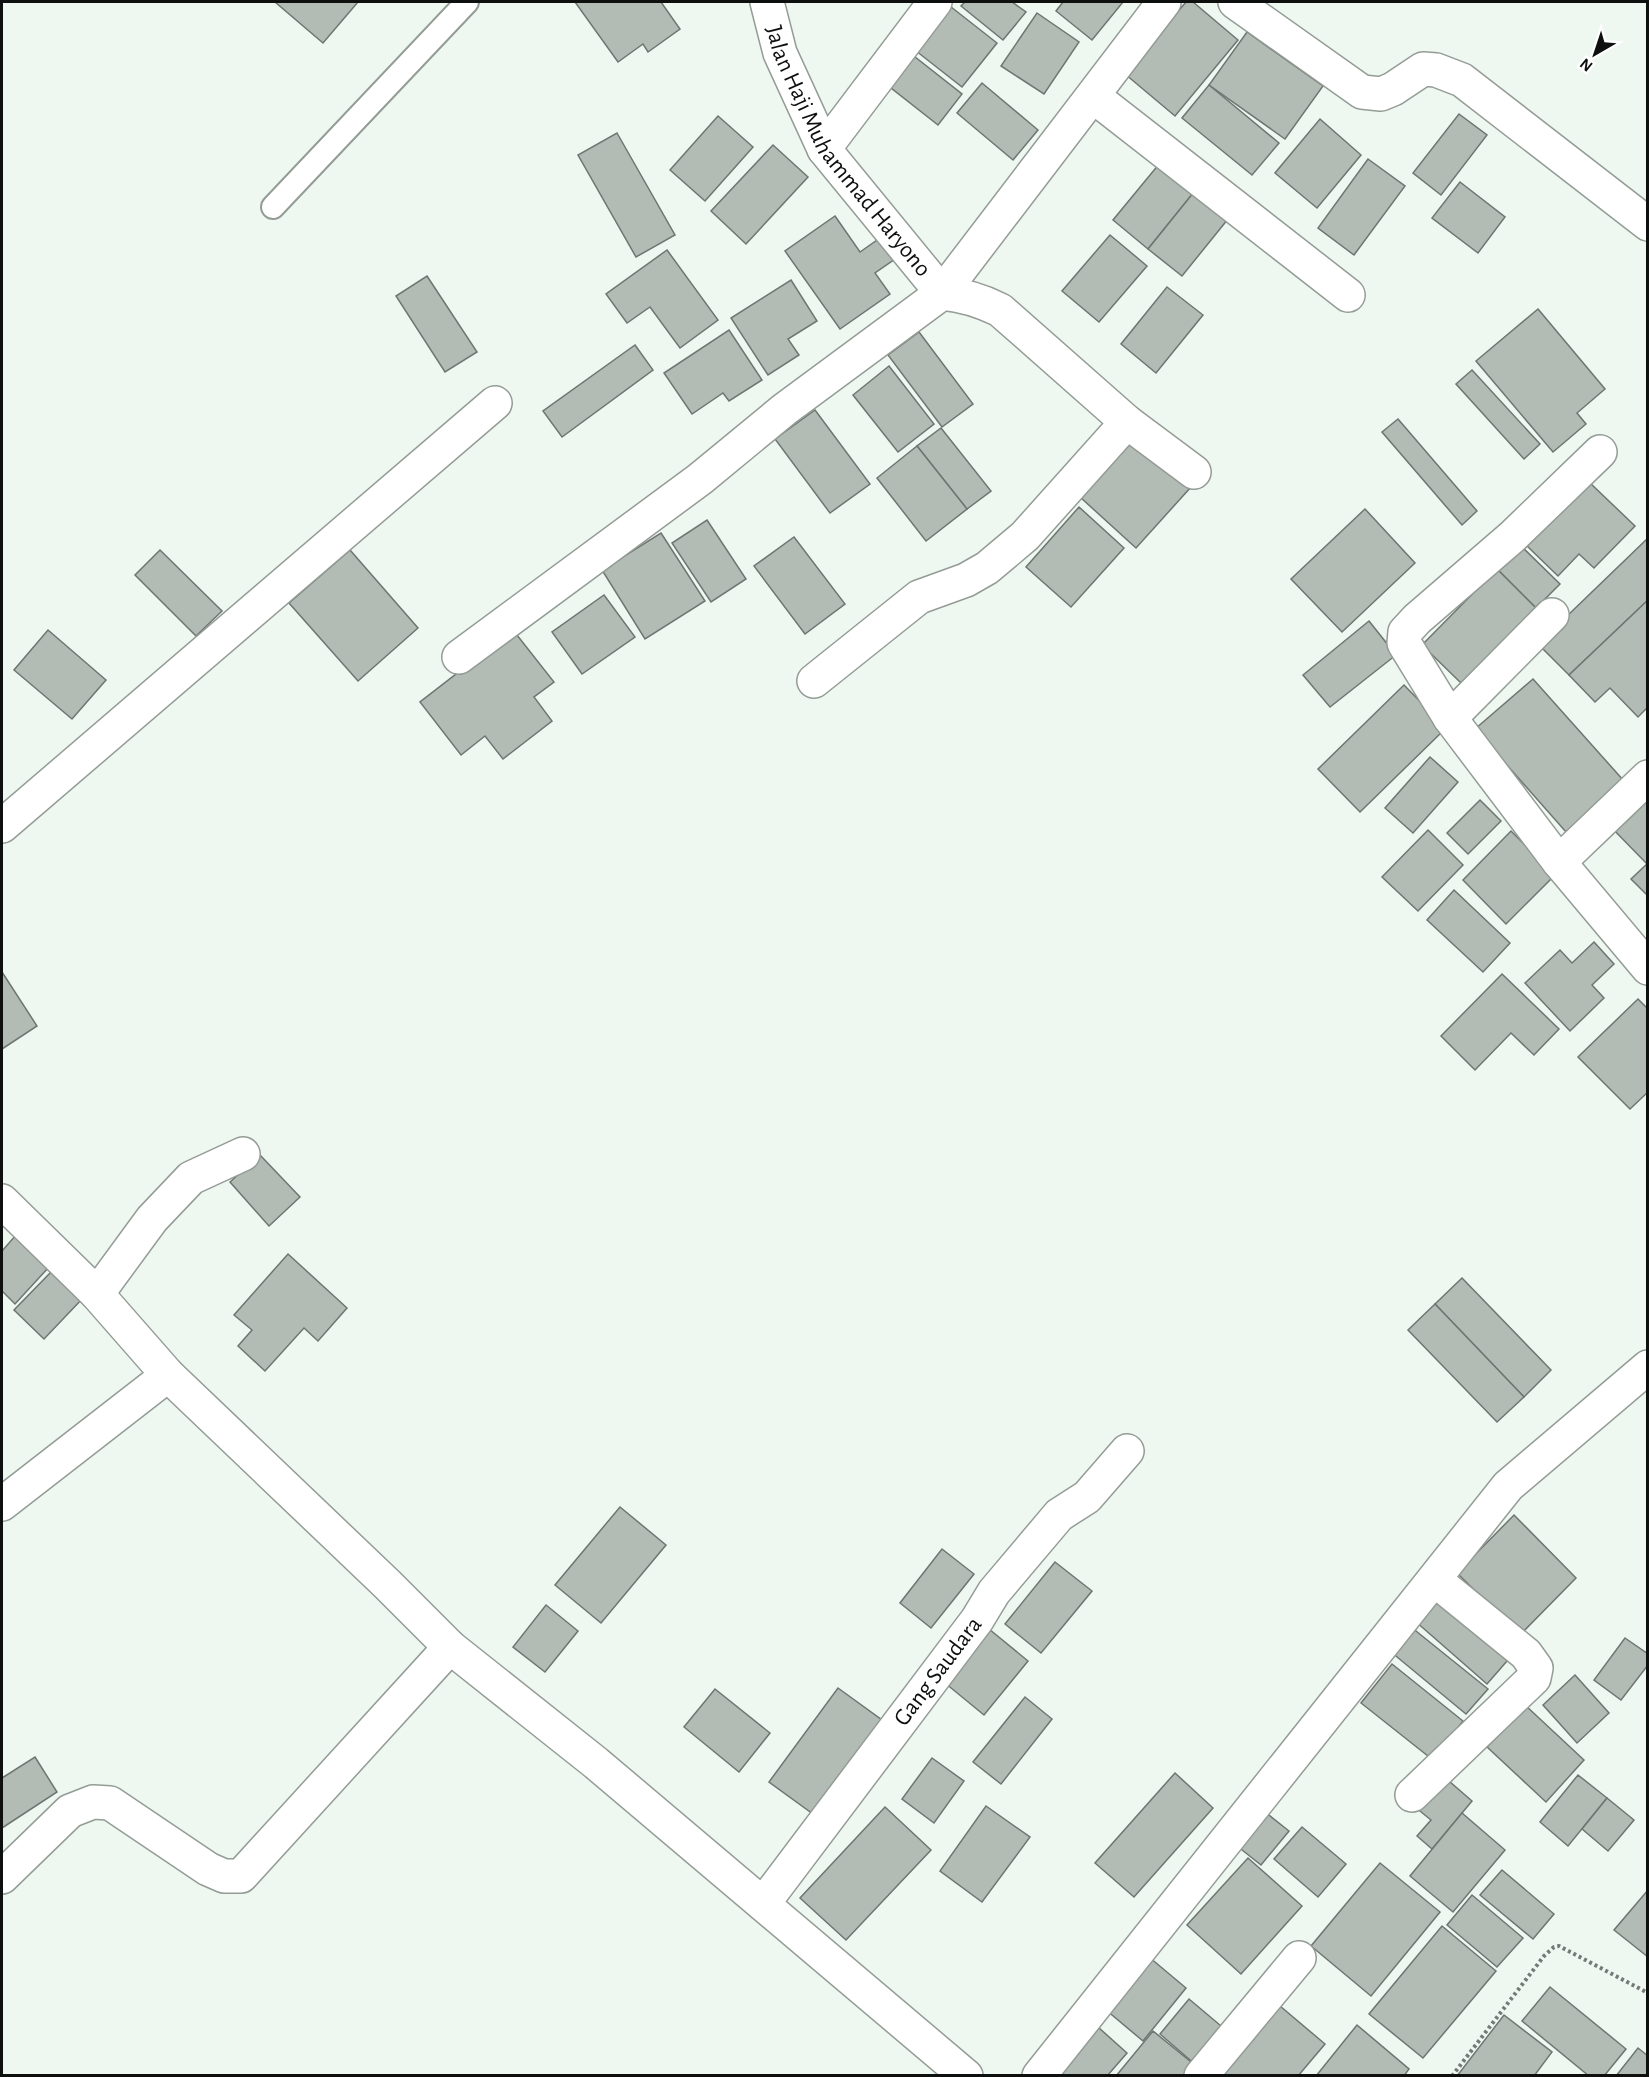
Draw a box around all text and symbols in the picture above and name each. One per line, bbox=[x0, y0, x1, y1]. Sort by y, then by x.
street label: Jalan Haji Muhammad Haryono bbox=[761, 23, 935, 281]
north arrow bbox=[1565, 24, 1625, 84]
text: N bbox=[1577, 55, 1596, 75]
street label: Gang Saudara bbox=[890, 1613, 987, 1730]

